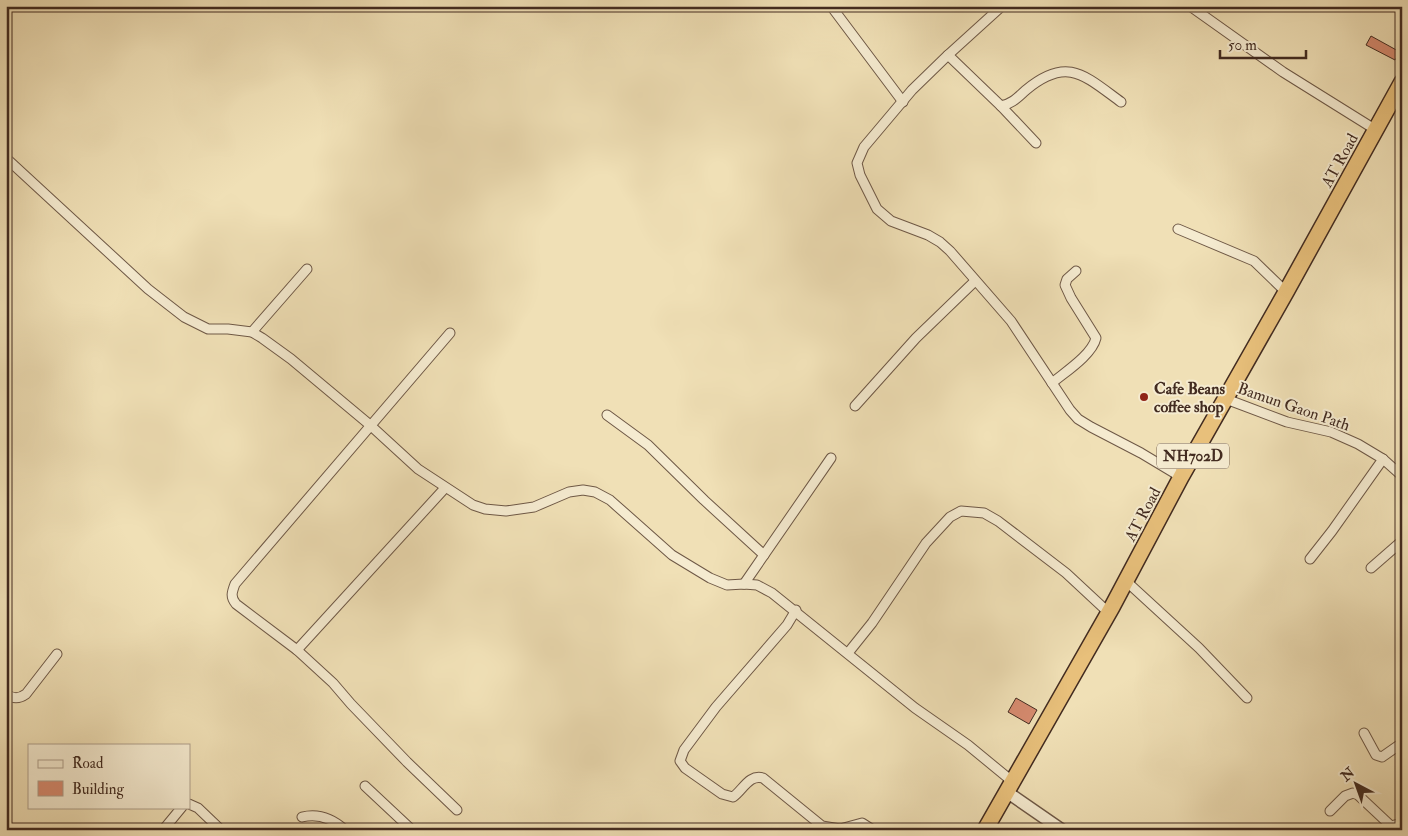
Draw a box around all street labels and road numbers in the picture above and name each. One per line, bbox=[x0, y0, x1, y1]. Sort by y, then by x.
street label: AT Road bbox=[1317, 130, 1363, 192]
street label: Bamun Gaon Path bbox=[1235, 378, 1353, 436]
road number: NH702D bbox=[1157, 444, 1229, 468]
street label: AT Road bbox=[1120, 484, 1165, 546]

